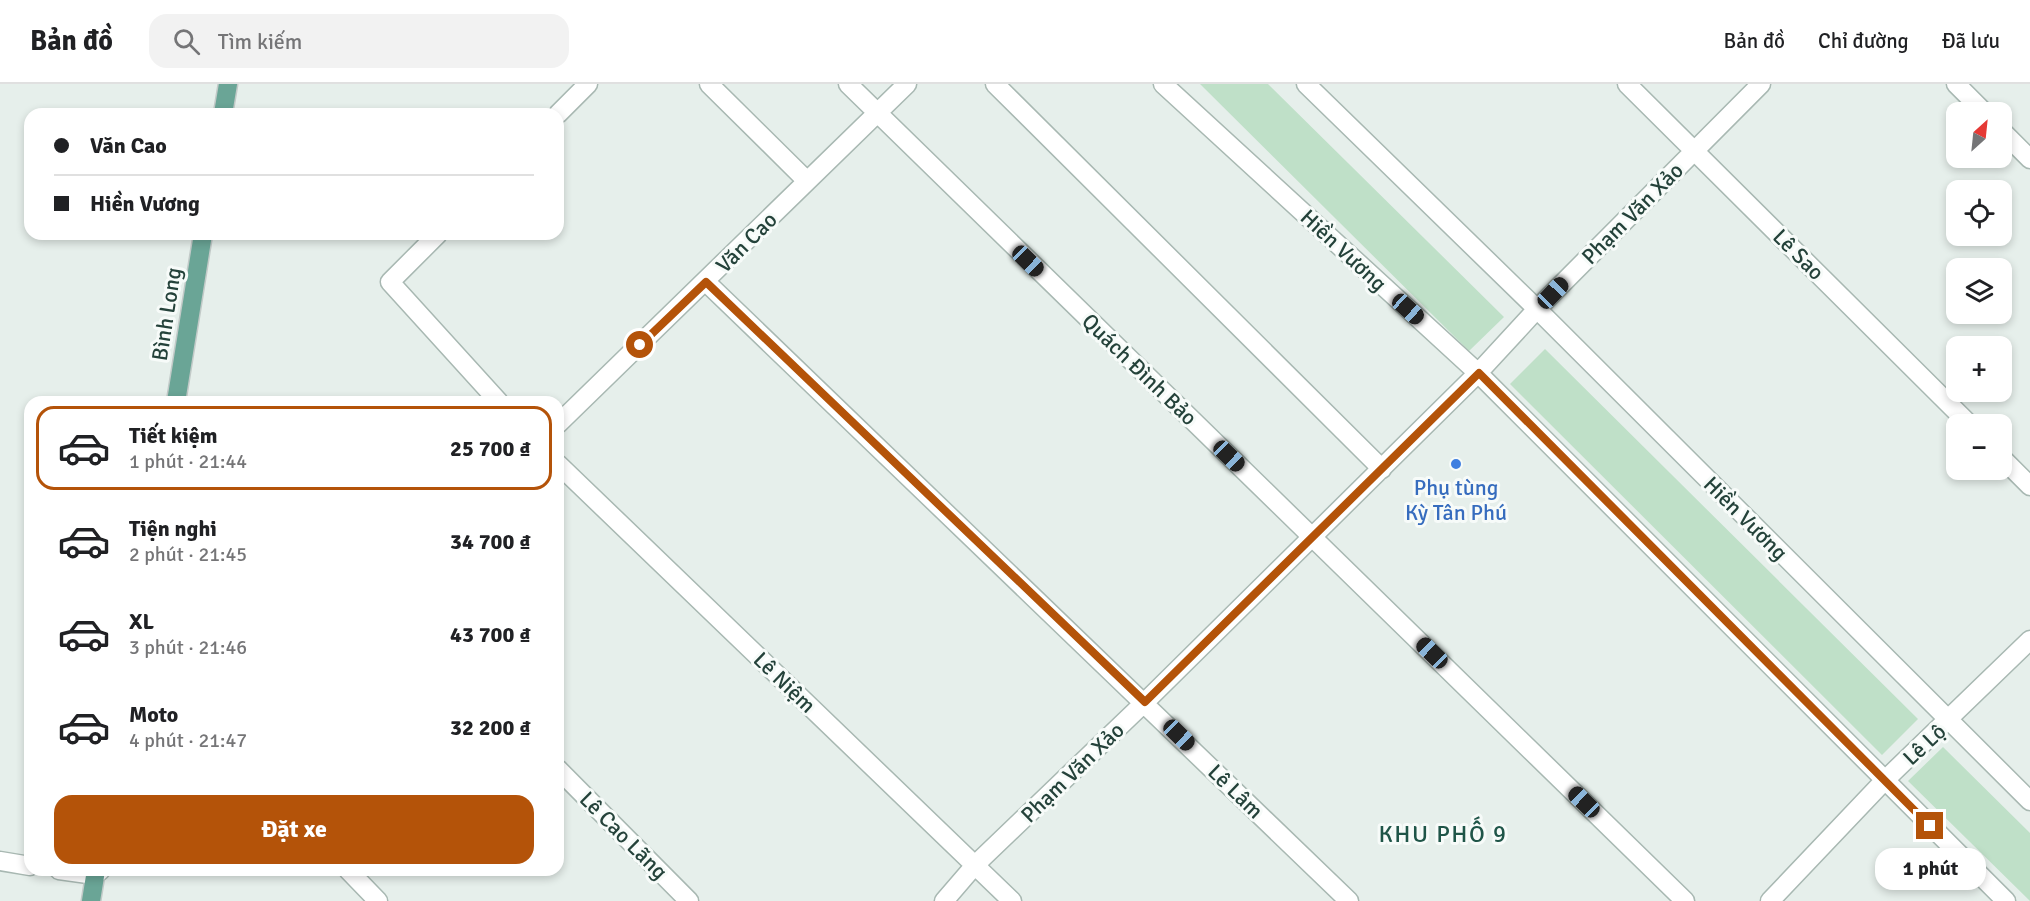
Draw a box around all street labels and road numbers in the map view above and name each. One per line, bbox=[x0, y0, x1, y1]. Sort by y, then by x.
street label: Phạm Văn Xảo bbox=[1576, 157, 1689, 270]
street label: Hiền Vương bbox=[1295, 204, 1392, 297]
street label: Văn Cao bbox=[710, 206, 783, 279]
street label: Lê Sao bbox=[1767, 223, 1830, 286]
street label: Bình Long bbox=[146, 266, 187, 363]
street label: Quách Đình Bảo bbox=[1076, 308, 1203, 431]
street label: Hiền Vương bbox=[1698, 471, 1793, 566]
street label: Lê Niệm bbox=[748, 646, 821, 719]
street label: Phạm Văn Xảo bbox=[1015, 716, 1130, 828]
street label: Lê Lộ bbox=[1897, 718, 1952, 771]
street label: Lê Lâm bbox=[1202, 758, 1269, 824]
street label: Lê Cao Lãng bbox=[574, 786, 673, 885]

